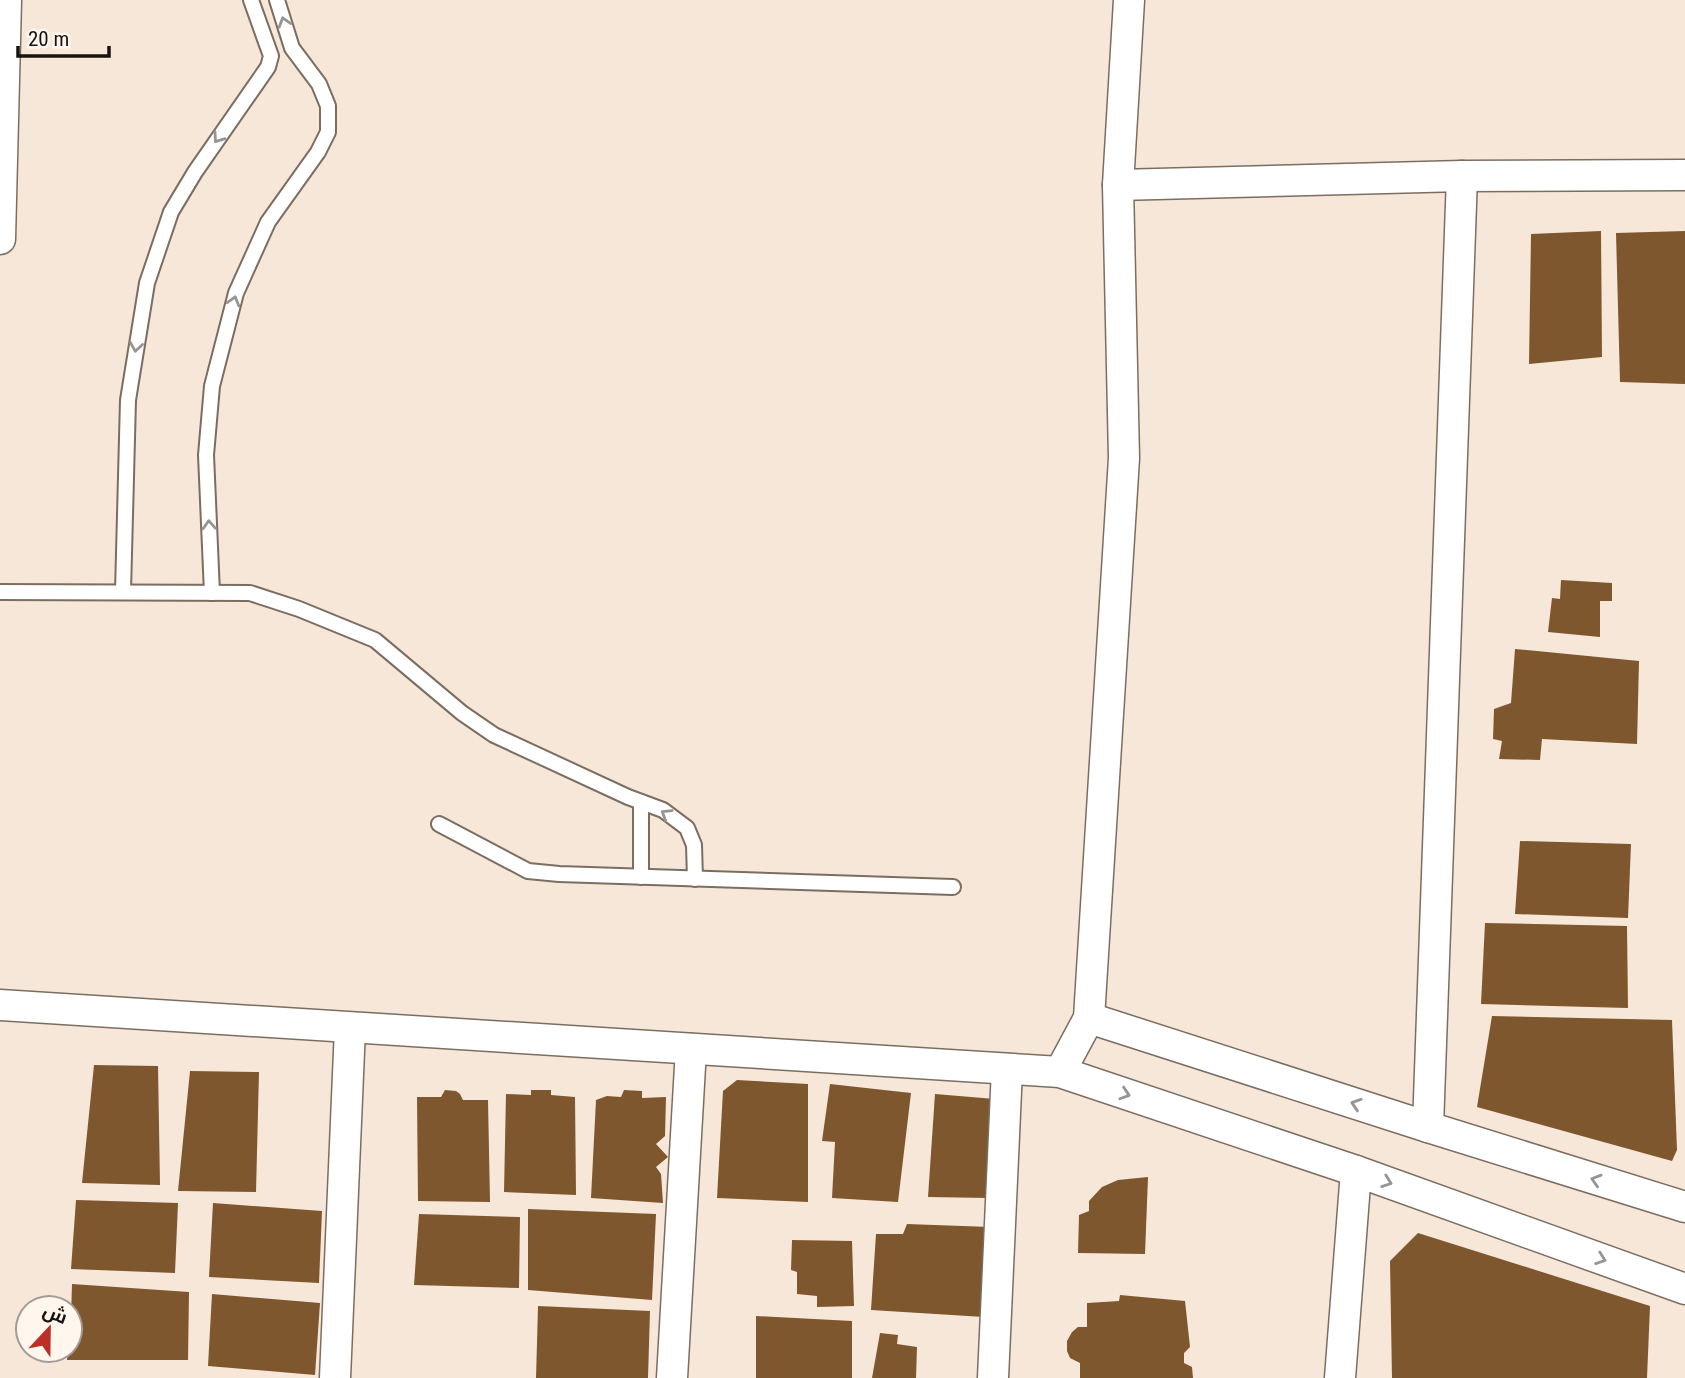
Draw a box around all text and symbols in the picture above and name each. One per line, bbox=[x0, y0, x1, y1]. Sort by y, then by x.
scale bar bbox=[18, 14, 108, 58]
one-way arrow bbox=[277, 16, 292, 28]
text: 20 m bbox=[28, 27, 69, 51]
one-way arrow bbox=[214, 130, 227, 143]
one-way arrow bbox=[226, 295, 241, 307]
one-way arrow bbox=[129, 341, 144, 353]
one-way arrow bbox=[202, 519, 217, 530]
one-way arrow bbox=[661, 809, 674, 822]
one-way arrow bbox=[1118, 1086, 1131, 1100]
one-way arrow bbox=[1350, 1098, 1363, 1112]
one-way arrow bbox=[1591, 1173, 1603, 1188]
one-way arrow bbox=[1381, 1174, 1393, 1188]
one-way arrow bbox=[1595, 1251, 1607, 1265]
north arrow bbox=[14, 1294, 84, 1364]
text: ش bbox=[40, 1298, 71, 1329]

